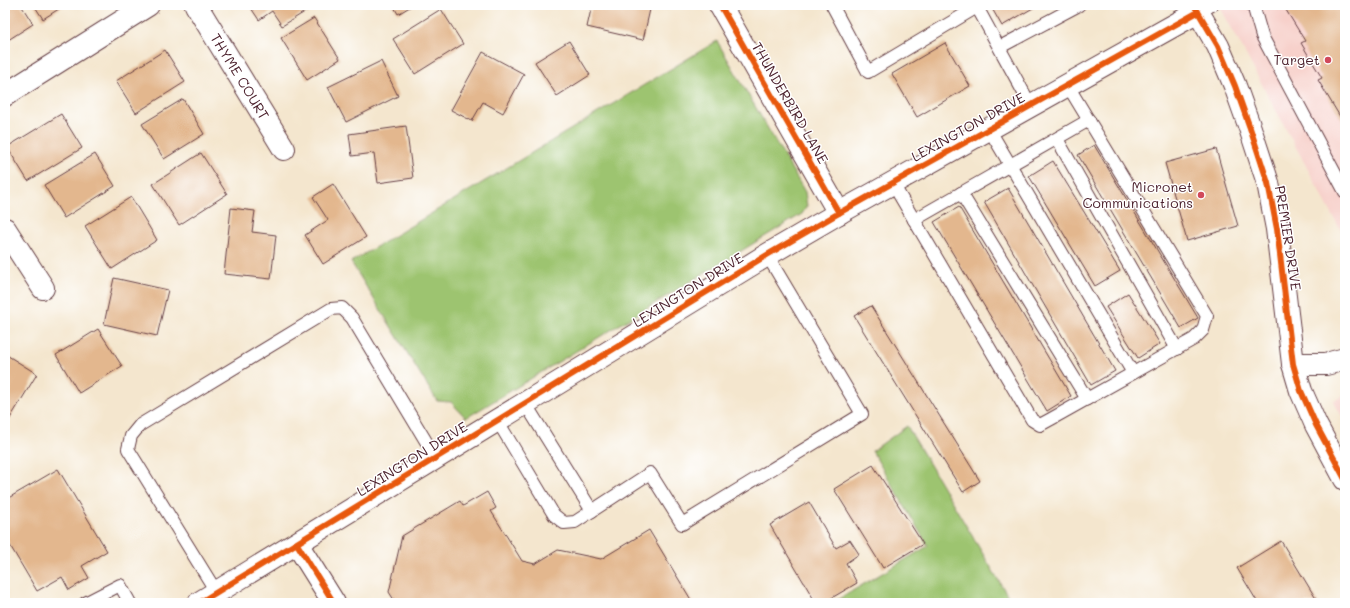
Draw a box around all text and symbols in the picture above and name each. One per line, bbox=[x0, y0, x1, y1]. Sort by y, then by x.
street label: THYME COURT bbox=[207, 30, 274, 123]
street label: THUNDERBIRD LANE bbox=[748, 39, 833, 167]
place label: Target bbox=[1274, 50, 1320, 69]
marker: Target bbox=[1323, 55, 1333, 65]
street label: LEXINGTON DRIVE bbox=[908, 87, 1028, 166]
place label: Micronet Communications bbox=[1082, 177, 1193, 212]
street label: PREMIER DRIVE bbox=[1271, 184, 1306, 292]
marker: Micronet Communications bbox=[1196, 190, 1206, 200]
street label: LEXINGTON DRIVE bbox=[629, 248, 747, 331]
street label: LEXINGTON DRIVE bbox=[353, 417, 471, 500]

